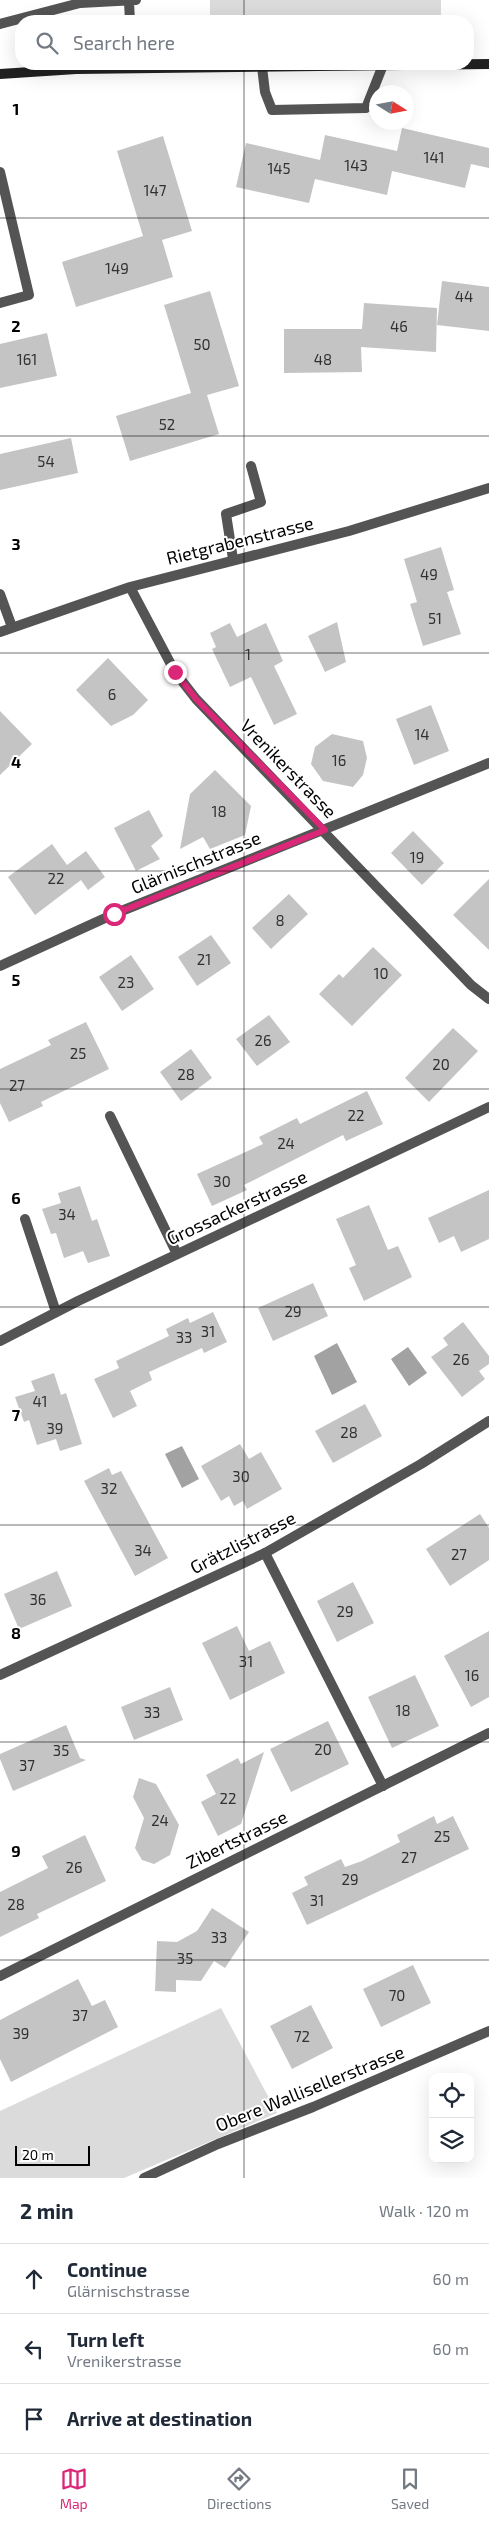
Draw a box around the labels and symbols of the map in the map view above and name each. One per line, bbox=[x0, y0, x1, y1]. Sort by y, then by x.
north arrow bbox=[369, 85, 414, 130]
text: 1 bbox=[13, 99, 19, 118]
house number: 141 bbox=[423, 148, 445, 166]
house number: 143 bbox=[344, 156, 368, 174]
house number: 145 bbox=[267, 159, 291, 177]
house number: 147 bbox=[144, 181, 167, 199]
house number: 149 bbox=[105, 259, 129, 277]
house number: 44 bbox=[455, 287, 473, 305]
text: 2 bbox=[11, 316, 21, 335]
house number: 46 bbox=[390, 317, 408, 335]
house number: 50 bbox=[193, 335, 211, 353]
house number: 161 bbox=[17, 350, 37, 368]
house number: 48 bbox=[314, 350, 332, 368]
house number: 52 bbox=[159, 415, 175, 433]
house number: 54 bbox=[37, 452, 55, 470]
street label: Rietgrabenstrasse bbox=[164, 511, 316, 569]
text: 3 bbox=[11, 534, 21, 553]
house number: 49 bbox=[420, 565, 438, 583]
house number: 51 bbox=[428, 609, 442, 627]
house number: 1 bbox=[245, 645, 251, 663]
route end bbox=[164, 661, 187, 684]
house number: 6 bbox=[108, 685, 116, 703]
street label: Vrenikerstrasse bbox=[236, 714, 341, 822]
house number: 14 bbox=[414, 725, 430, 743]
house number: 16 bbox=[332, 751, 346, 769]
text: 4 bbox=[11, 752, 21, 771]
house number: 18 bbox=[211, 802, 227, 820]
street label: Glärnischstrasse bbox=[127, 826, 264, 898]
house number: 19 bbox=[410, 848, 424, 866]
house number: 22 bbox=[48, 869, 64, 887]
route start bbox=[103, 903, 126, 926]
house number: 8 bbox=[275, 911, 285, 929]
house number: 21 bbox=[197, 950, 211, 968]
house number: 10 bbox=[373, 964, 389, 982]
text: 5 bbox=[12, 970, 21, 989]
house number: 23 bbox=[118, 973, 134, 991]
house number: 26 bbox=[254, 1031, 272, 1049]
house number: 25 bbox=[70, 1044, 86, 1062]
house number: 20 bbox=[432, 1055, 450, 1073]
house number: 28 bbox=[177, 1065, 195, 1083]
house number: 27 bbox=[9, 1076, 25, 1094]
house number: 22 bbox=[348, 1106, 364, 1124]
house number: 24 bbox=[277, 1134, 295, 1152]
street label: Grossackerstrasse bbox=[163, 1165, 310, 1249]
house number: 30 bbox=[213, 1172, 231, 1190]
text: 6 bbox=[11, 1188, 21, 1207]
house number: 34 bbox=[58, 1205, 76, 1223]
house number: 29 bbox=[284, 1302, 302, 1320]
house number: 31 bbox=[201, 1322, 215, 1340]
house number: 33 bbox=[176, 1328, 192, 1346]
house number: 26 bbox=[452, 1350, 470, 1368]
house number: 41 bbox=[32, 1392, 48, 1410]
text: 7 bbox=[12, 1405, 21, 1424]
house number: 39 bbox=[47, 1419, 63, 1437]
house number: 28 bbox=[340, 1423, 358, 1441]
house number: 30 bbox=[232, 1467, 250, 1485]
house number: 32 bbox=[101, 1479, 117, 1497]
street label: Grätzlistrasse bbox=[186, 1506, 299, 1578]
house number: 34 bbox=[134, 1541, 152, 1559]
house number: 27 bbox=[451, 1545, 467, 1563]
house number: 36 bbox=[30, 1590, 46, 1608]
house number: 29 bbox=[336, 1602, 354, 1620]
text: 8 bbox=[11, 1623, 21, 1642]
house number: 31 bbox=[239, 1652, 253, 1670]
house number: 16 bbox=[465, 1666, 479, 1684]
house number: 18 bbox=[395, 1701, 411, 1719]
house number: 33 bbox=[144, 1703, 160, 1721]
house number: 20 bbox=[314, 1740, 332, 1758]
house number: 35 bbox=[53, 1741, 69, 1759]
house number: 37 bbox=[19, 1756, 35, 1774]
house number: 22 bbox=[220, 1789, 236, 1807]
street label: Zibertstrasse bbox=[182, 1805, 291, 1873]
house number: 24 bbox=[151, 1811, 169, 1829]
house number: 25 bbox=[434, 1827, 450, 1845]
text: 9 bbox=[11, 1841, 21, 1860]
house number: 27 bbox=[401, 1848, 417, 1866]
house number: 26 bbox=[65, 1858, 83, 1876]
house number: 29 bbox=[341, 1870, 359, 1888]
house number: 31 bbox=[310, 1891, 324, 1909]
house number: 28 bbox=[7, 1895, 25, 1913]
house number: 33 bbox=[211, 1928, 227, 1946]
house number: 35 bbox=[177, 1949, 193, 1967]
house number: 70 bbox=[389, 1986, 405, 2004]
house number: 37 bbox=[72, 2006, 88, 2024]
house number: 39 bbox=[13, 2024, 29, 2042]
house number: 72 bbox=[294, 2027, 310, 2045]
street label: Obere Wallisellerstrasse bbox=[212, 2040, 407, 2136]
scale bar bbox=[15, 2143, 90, 2166]

